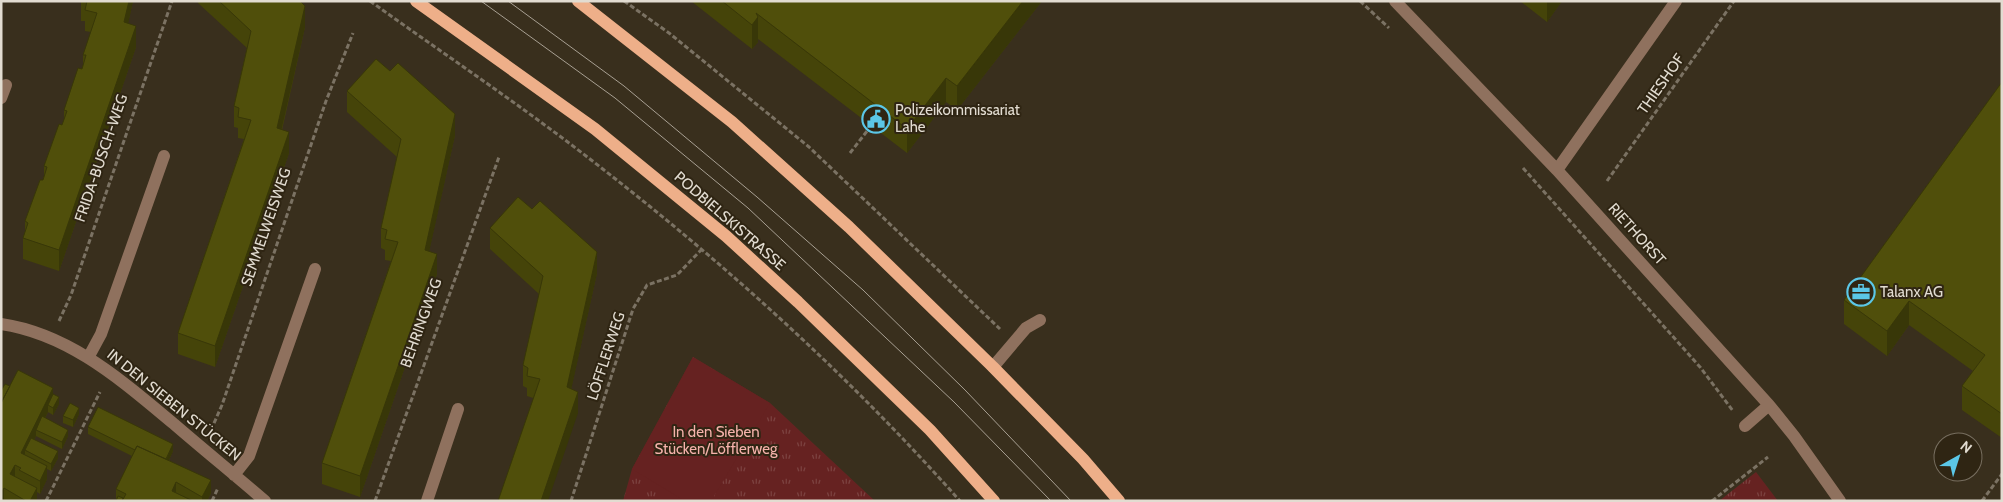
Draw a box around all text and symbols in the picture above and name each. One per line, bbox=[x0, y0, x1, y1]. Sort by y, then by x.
street label: THIESHOF bbox=[1634, 50, 1688, 118]
street label: FRIDA-BUSCH-WEG bbox=[71, 92, 131, 224]
place label: Polizeikommissariat Lahe bbox=[895, 101, 1020, 136]
public building icon: Polizeikommissariat Lahe bbox=[861, 104, 891, 134]
street label: SEMMELWEISWEG bbox=[237, 165, 295, 289]
street label: PODBIELSKISTRASSE bbox=[671, 168, 789, 274]
street label: RIETHORST bbox=[1605, 199, 1669, 269]
street label: BEHRINGWEG bbox=[397, 276, 445, 370]
office icon: Talanx AG bbox=[1846, 277, 1876, 307]
place label: Talanx AG bbox=[1880, 283, 1943, 301]
street label: LÖFFLERWEG bbox=[583, 310, 629, 402]
street label: IN DEN SIEBEN STÜCKEN bbox=[103, 345, 245, 465]
park label: In den Sieben Stücken/Löfflerweg bbox=[655, 423, 778, 458]
north arrow bbox=[1933, 432, 1983, 482]
text: N bbox=[1957, 437, 1976, 457]

